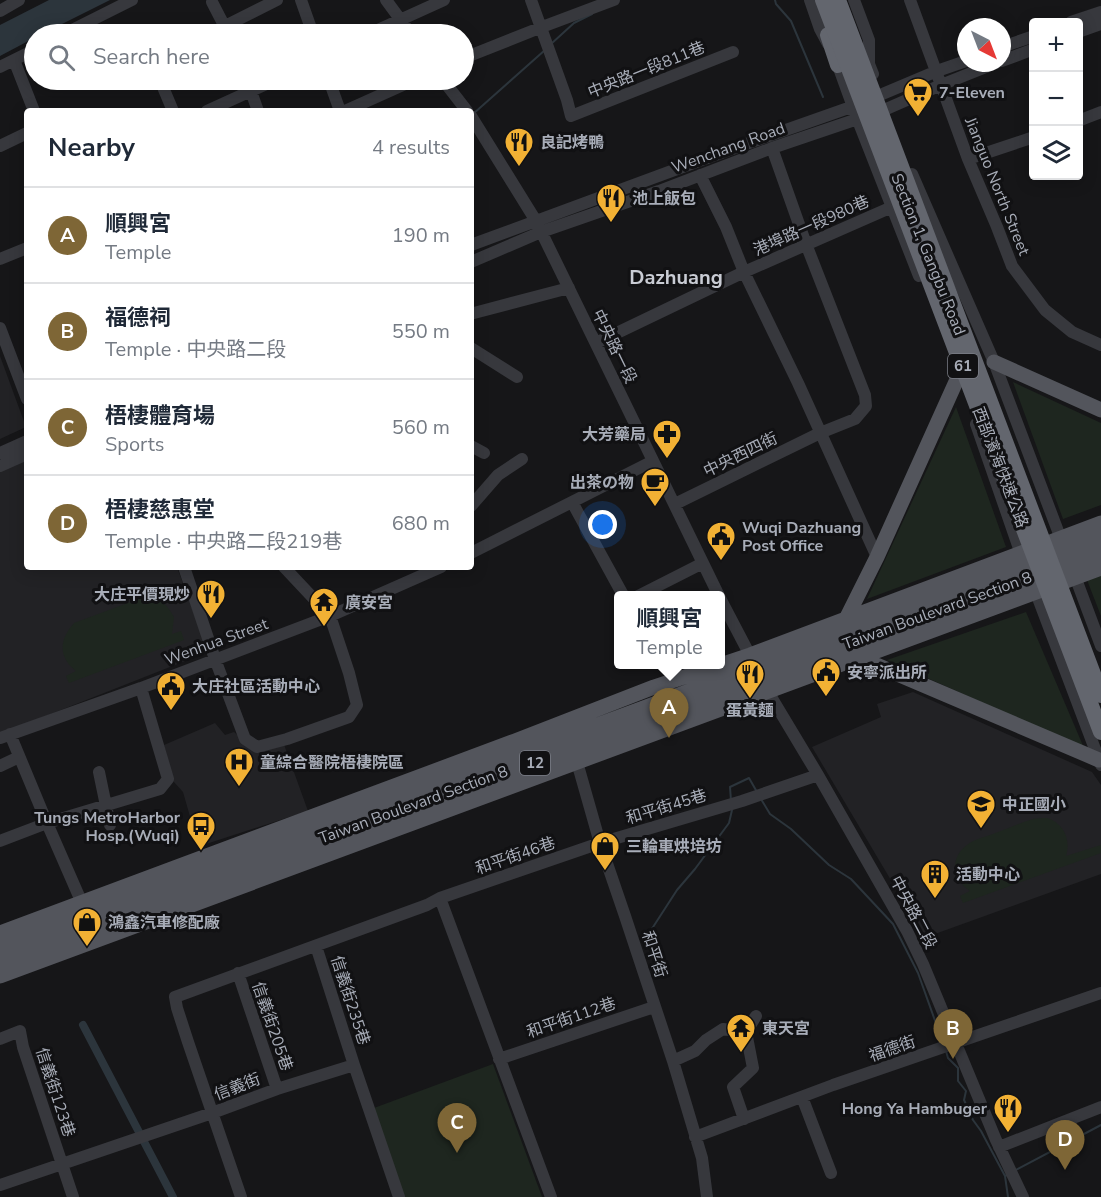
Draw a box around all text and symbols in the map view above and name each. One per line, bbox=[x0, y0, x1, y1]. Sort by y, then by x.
north arrow bbox=[957, 18, 1011, 72]
map controls bbox=[1029, 18, 1083, 180]
button: + bbox=[1029, 18, 1083, 72]
search box bbox=[24, 24, 474, 90]
street label: 中央路一段811巷 bbox=[584, 36, 708, 104]
icon: search bbox=[45, 41, 78, 74]
text: Search here bbox=[93, 42, 210, 72]
button: − bbox=[1029, 72, 1083, 126]
supermarket icon: 7-Eleven bbox=[902, 76, 934, 118]
place label: 7-Eleven bbox=[939, 82, 1005, 104]
street label: Jianguo North Street bbox=[959, 113, 1035, 259]
street label: Wenchang Road bbox=[669, 117, 788, 179]
restaurant icon: 良記烤鴨 bbox=[503, 126, 535, 168]
button: layers bbox=[1029, 126, 1083, 180]
text: Nearby bbox=[48, 130, 135, 165]
place label: 良記烤鴨 bbox=[540, 132, 604, 154]
text: 4 results bbox=[372, 134, 450, 161]
street label: Section 1, Gangbu Road bbox=[886, 170, 971, 339]
restaurant icon: 池上飯包 bbox=[595, 182, 627, 224]
place label: 池上飯包 bbox=[632, 188, 696, 210]
street label: 港埠路一段980巷 bbox=[750, 190, 873, 261]
text: 順興宮 bbox=[105, 209, 171, 239]
text: A bbox=[60, 222, 75, 249]
text: 190 m bbox=[392, 222, 450, 249]
text: Temple bbox=[105, 239, 171, 266]
district label: Dazhuang bbox=[629, 264, 723, 291]
text: 福德祠 bbox=[105, 303, 171, 333]
street label: 中央路一段 bbox=[587, 306, 642, 387]
text: B bbox=[61, 318, 74, 345]
text: 550 m bbox=[392, 318, 450, 345]
text: Temple · 中央路二段 bbox=[105, 336, 286, 363]
road number: 61 bbox=[948, 354, 978, 378]
text: 梧棲體育場 bbox=[105, 401, 215, 431]
street label: 西部濱海快速公路 bbox=[967, 404, 1033, 531]
text: C bbox=[61, 414, 74, 441]
text: 560 m bbox=[392, 414, 450, 441]
pharmacy icon: 大芳藥局 bbox=[651, 418, 683, 460]
place label: 大芳藥局 bbox=[582, 424, 646, 446]
street label: 中央西四街 bbox=[700, 427, 781, 482]
text: Sports bbox=[105, 431, 164, 458]
cafe icon: 出茶の物 bbox=[639, 466, 671, 508]
place label: 出茶の物 bbox=[570, 472, 634, 494]
text: 梧棲慈惠堂 bbox=[105, 495, 215, 525]
text: D bbox=[60, 510, 75, 537]
text: 680 m bbox=[392, 510, 450, 537]
your location bbox=[588, 510, 617, 539]
place label: Wuqi Dazhuang Post Office bbox=[742, 517, 861, 557]
public building icon: Wuqi Dazhuang Post Office bbox=[705, 520, 737, 562]
text: Temple · 中央路二段219巷 bbox=[105, 528, 342, 555]
street label: Taiwan Boulevard Section 8 bbox=[840, 566, 1035, 655]
restaurant icon: 大庄平價現炒 bbox=[195, 578, 227, 620]
place label: 大庄平價現炒 bbox=[94, 584, 190, 606]
temple icon: 廣安宮 bbox=[308, 586, 340, 628]
popup bbox=[614, 591, 725, 669]
place label: 廣安宮 bbox=[345, 592, 393, 614]
text: 順興宮 bbox=[636, 604, 702, 634]
street label: Wenhua Street bbox=[162, 613, 271, 671]
text: Temple bbox=[636, 634, 703, 661]
public building icon: 安寧派出所 bbox=[810, 656, 842, 698]
restaurant icon: 蛋黃麵 bbox=[734, 658, 766, 700]
place label: 安寧派出所 bbox=[847, 662, 927, 684]
public building icon: 大庄社區活動中心 bbox=[155, 670, 187, 712]
place label: 大庄社區活動中心 bbox=[192, 676, 320, 698]
pin: A bbox=[650, 688, 688, 738]
place label: 蛋黃麵 bbox=[726, 700, 774, 722]
hospital icon: 童綜合醫院梧棲院區 bbox=[223, 746, 255, 788]
road number: 12 bbox=[520, 751, 550, 775]
place label: 童綜合醫院梧棲院區 bbox=[260, 752, 404, 774]
street label: Taiwan Boulevard Section 8 bbox=[316, 760, 511, 849]
street label: 和平街45巷 bbox=[623, 784, 709, 830]
school or university icon: 中正國小 bbox=[965, 788, 997, 830]
place label: 中正國小 bbox=[1002, 794, 1066, 816]
place label: Tungs MetroHarbor Hosp.(Wuqi) bbox=[34, 807, 181, 847]
bus stop icon: Tungs MetroHarbor Hosp.(Wuqi) bbox=[185, 810, 217, 852]
shop icon: 三輪車烘培坊 bbox=[589, 830, 621, 872]
street label: 和平街46巷 bbox=[472, 832, 558, 880]
place label: 三輪車烘培坊 bbox=[626, 836, 722, 858]
building icon: 活動中心 bbox=[919, 858, 951, 900]
place label: 活動中心 bbox=[956, 864, 1020, 886]
street label: 中央路二段 bbox=[885, 872, 942, 953]
shop icon: 鴻鑫汽車修配廠 bbox=[71, 906, 103, 948]
place label: 鴻鑫汽車修配廠 bbox=[108, 912, 220, 934]
street label: 和平街 bbox=[636, 928, 672, 981]
street label: 信義街235巷 bbox=[325, 953, 375, 1048]
street label: 信義街205巷 bbox=[247, 979, 298, 1074]
street label: 和平街112巷 bbox=[524, 992, 619, 1043]
pin: B bbox=[934, 1010, 972, 1059]
temple icon: 東天宮 bbox=[725, 1012, 757, 1054]
place label: 東天宮 bbox=[762, 1018, 810, 1040]
street label: 福德街 bbox=[866, 1031, 919, 1067]
street label: 信義街123巷 bbox=[30, 1045, 80, 1140]
street label: 信義街 bbox=[211, 1068, 264, 1106]
restaurant icon: Hong Ya Hambuger bbox=[992, 1092, 1024, 1134]
place label: Hong Ya Hambuger bbox=[842, 1098, 988, 1120]
pin: C bbox=[438, 1104, 476, 1153]
pin: D bbox=[1046, 1120, 1084, 1170]

